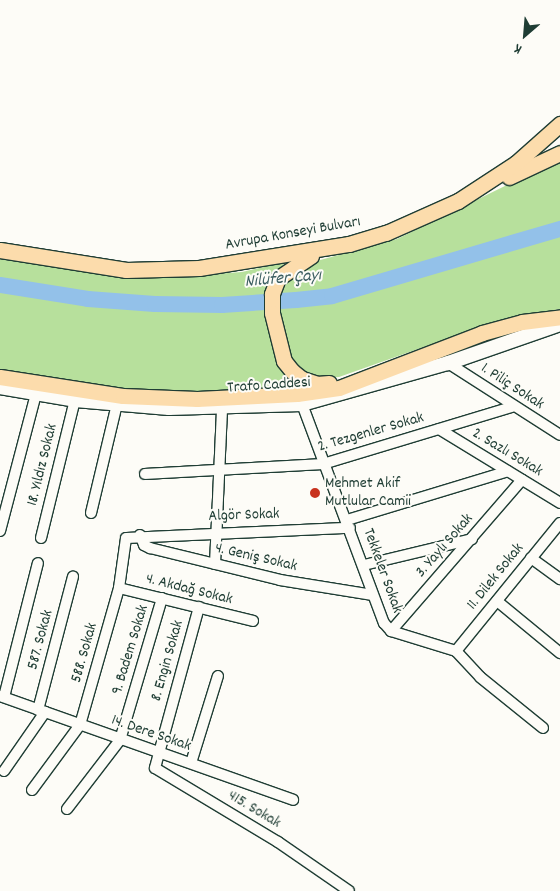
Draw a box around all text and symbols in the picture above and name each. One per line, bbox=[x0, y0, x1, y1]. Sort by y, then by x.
north arrow bbox=[500, 10, 550, 60]
text: K bbox=[511, 38, 526, 59]
street label: Avrupa Konseyi Bulvarı bbox=[224, 213, 362, 255]
water label: Nilüfer Çayı bbox=[244, 266, 322, 294]
street label: 1. Piliç Sokak bbox=[477, 359, 547, 415]
street label: Trafo Caddesi bbox=[227, 374, 311, 398]
street label: 2. Tezgenler Sokak bbox=[316, 409, 426, 457]
street label: 18. Yıldız Sokak bbox=[24, 422, 62, 508]
street label: 2. Sazlı Sokak bbox=[468, 424, 546, 482]
place label: Mehmet Akif Mutlular Camii bbox=[325, 474, 411, 512]
marker: Mehmet Akif Mutlular Camii bbox=[309, 487, 321, 499]
street label: Algör Sokak bbox=[208, 505, 280, 527]
street label: 3. Yaylı Sokak bbox=[412, 510, 478, 582]
street label: Tekkeler Sokak bbox=[358, 526, 406, 616]
street label: 4. Geniş Sokak bbox=[213, 539, 299, 577]
street label: 11. Dilek Sokak bbox=[463, 540, 529, 614]
street label: 4. Akdağ Sokak bbox=[144, 570, 234, 610]
street label: 9. Badem Sokak bbox=[108, 603, 154, 697]
street label: 587. Sokak bbox=[24, 608, 58, 672]
street label: 8. Engin Sokak bbox=[147, 618, 189, 704]
street label: 588. Sokak bbox=[67, 621, 103, 685]
street label: 14. Dere Sokak bbox=[109, 711, 193, 757]
street label: 415. Sokak bbox=[224, 787, 284, 833]

